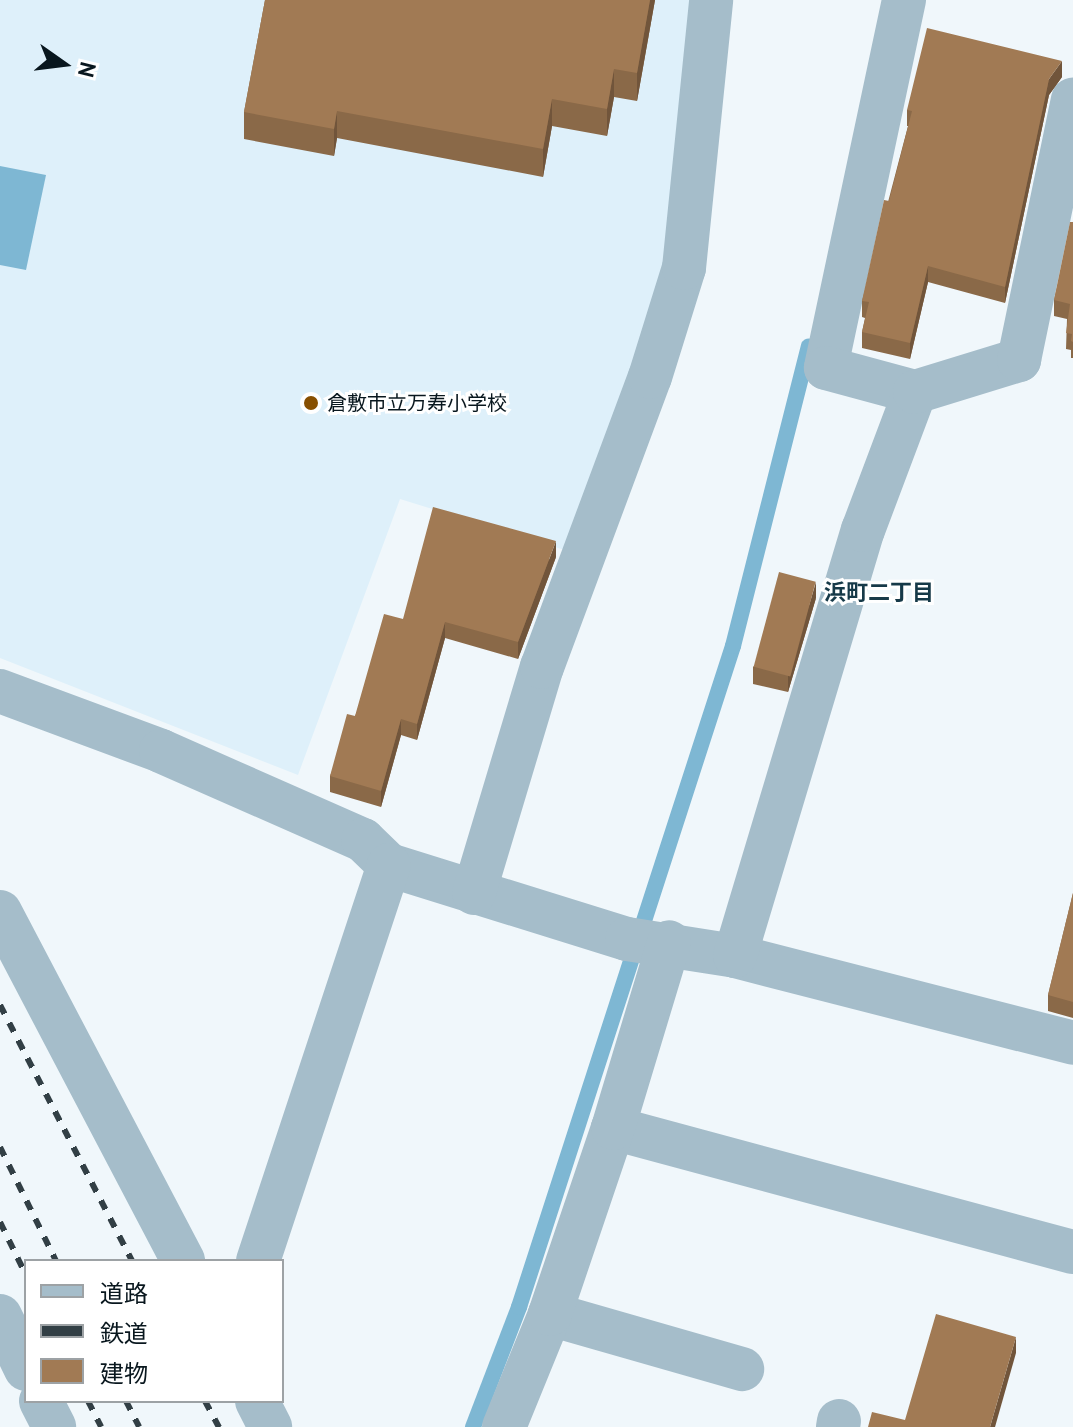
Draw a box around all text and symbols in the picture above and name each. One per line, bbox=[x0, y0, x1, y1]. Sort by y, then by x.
north arrow bbox=[24, 24, 104, 104]
text: N bbox=[72, 59, 103, 80]
place label: 倉敷市立万寿小学校 bbox=[327, 391, 507, 415]
marker: 倉敷市立万寿小学校 bbox=[302, 394, 320, 412]
district label: 浜町二丁目 bbox=[824, 580, 934, 606]
legend bbox=[24, 1259, 284, 1403]
text: 道路 bbox=[100, 1278, 148, 1309]
text: 鉄道 bbox=[100, 1318, 148, 1349]
text: 建物 bbox=[100, 1358, 148, 1389]

